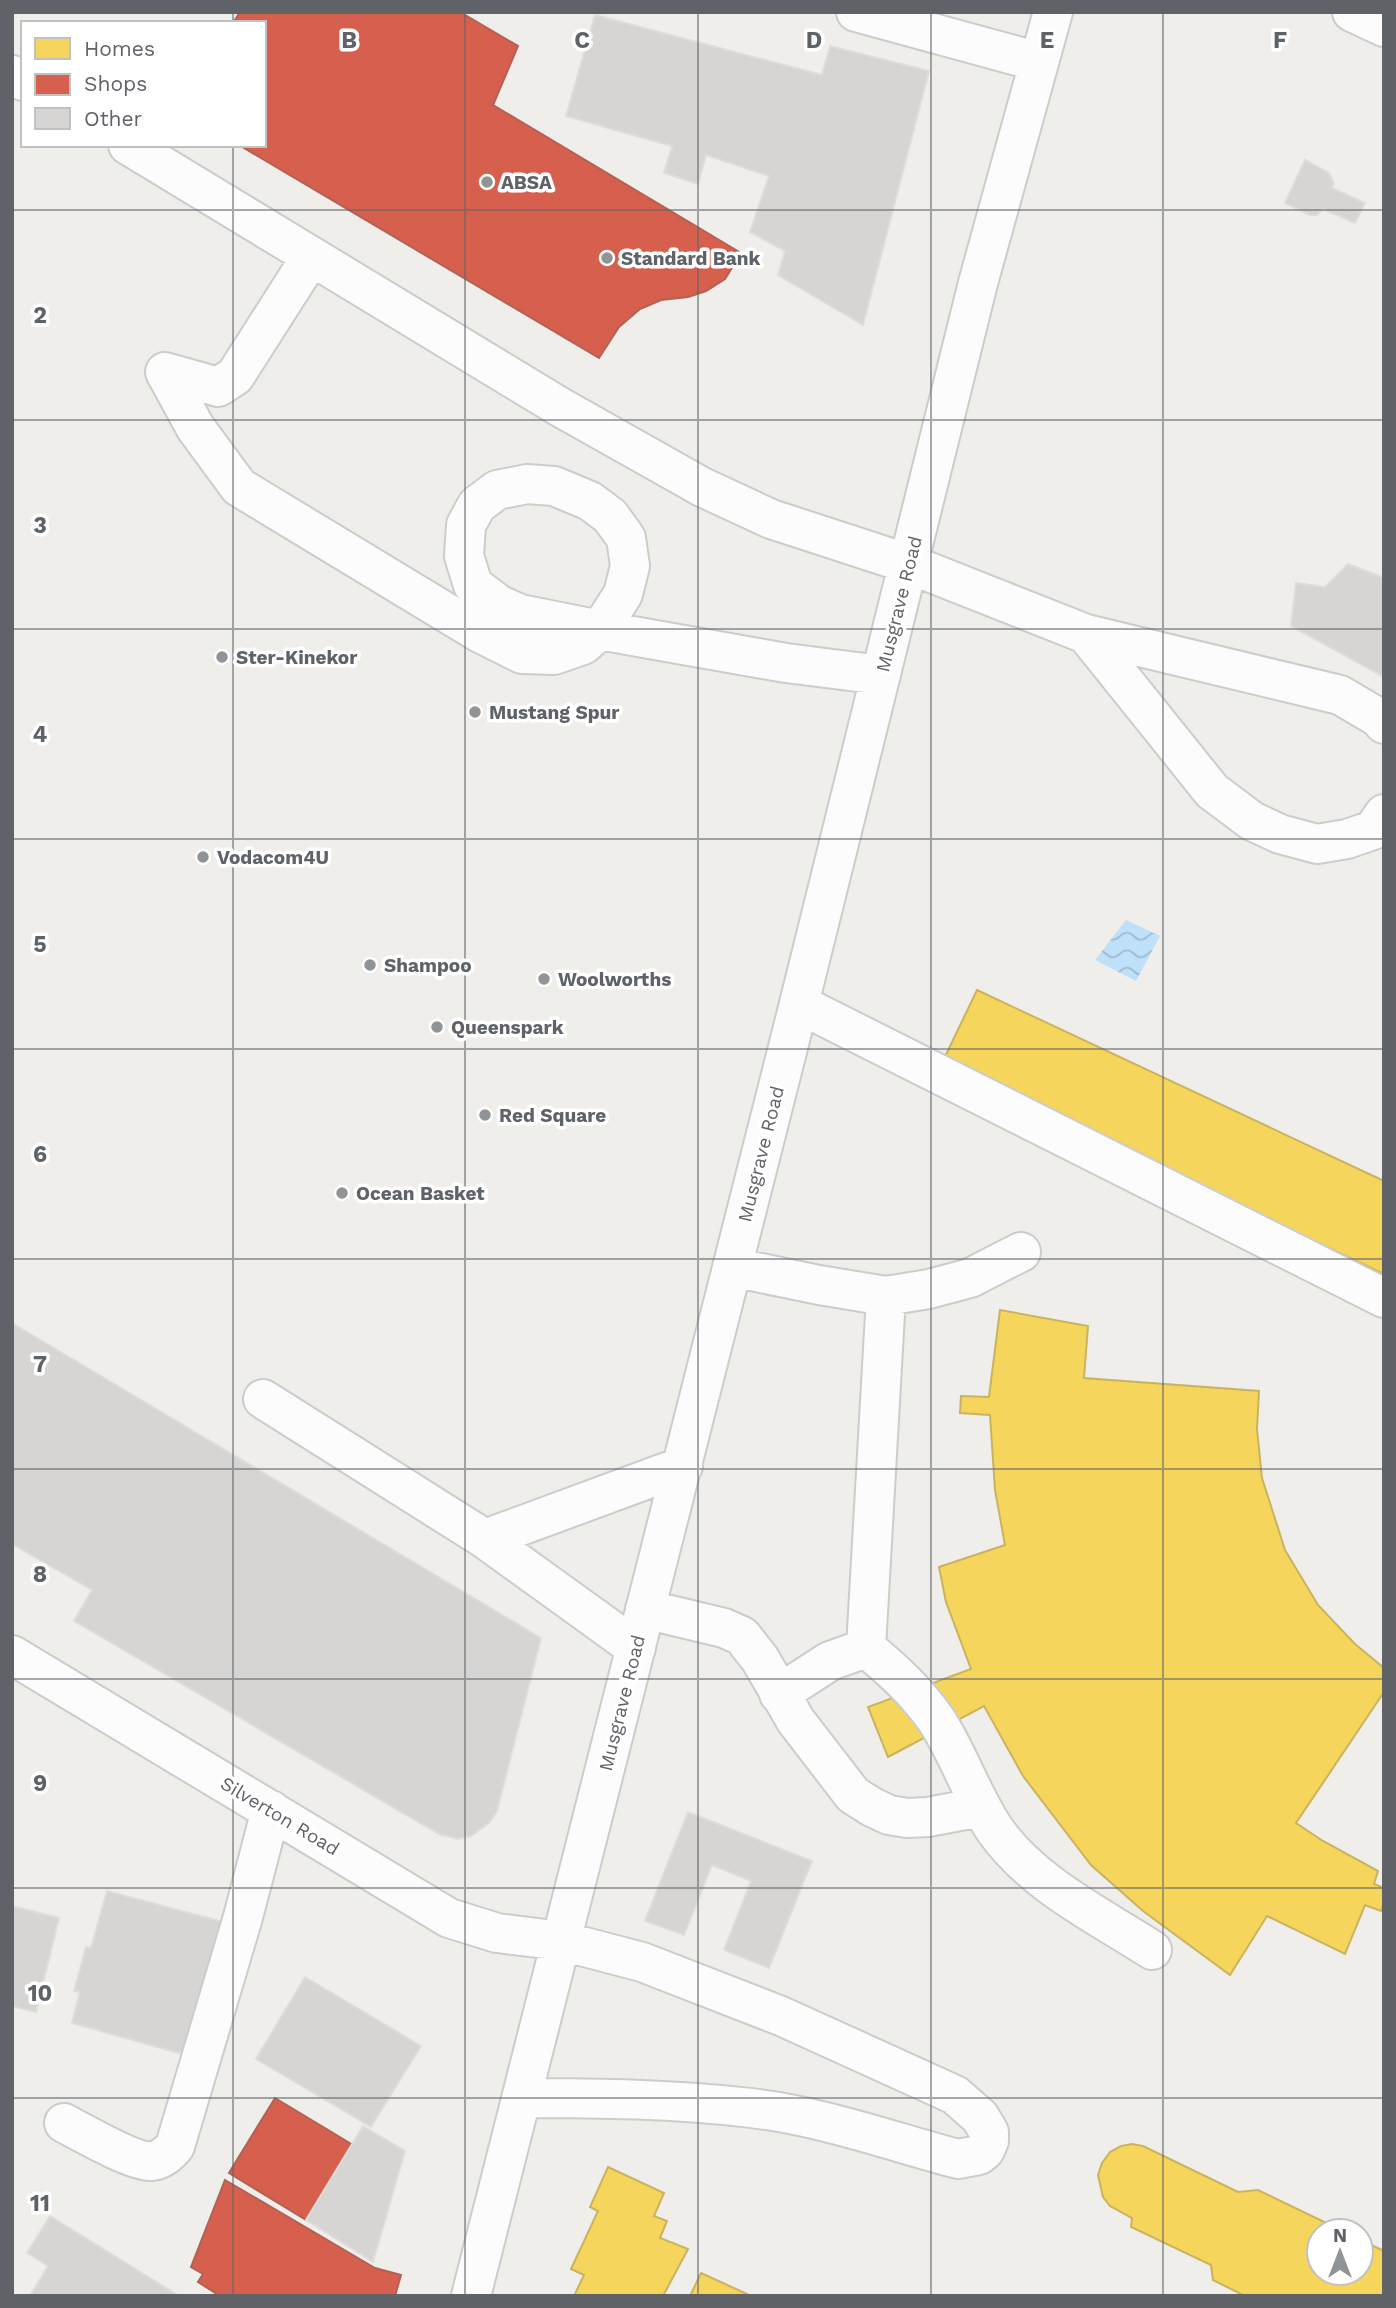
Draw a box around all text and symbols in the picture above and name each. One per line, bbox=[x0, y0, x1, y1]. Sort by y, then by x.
legend bbox=[21, 21, 266, 147]
text: B bbox=[341, 27, 357, 54]
text: C bbox=[574, 27, 590, 54]
text: D bbox=[806, 27, 822, 54]
text: E bbox=[1040, 27, 1054, 54]
text: F bbox=[1273, 27, 1287, 54]
text: Homes bbox=[84, 36, 155, 61]
text: Shops bbox=[84, 71, 147, 96]
text: Other bbox=[84, 106, 143, 131]
place label: ABSA bbox=[501, 171, 552, 194]
marker: ABSA bbox=[479, 174, 495, 190]
place label: Standard Bank bbox=[621, 247, 761, 270]
marker: Standard Bank bbox=[599, 250, 615, 266]
text: 2 bbox=[33, 302, 47, 329]
text: 3 bbox=[33, 512, 47, 539]
street label: Musgrave Road bbox=[871, 534, 927, 674]
place label: Ster-Kinekor bbox=[236, 646, 358, 669]
marker: Ster-Kinekor bbox=[214, 649, 230, 665]
place label: Mustang Spur bbox=[489, 701, 620, 724]
marker: Mustang Spur bbox=[467, 704, 483, 720]
text: 4 bbox=[33, 721, 48, 748]
place label: Vodacom4U bbox=[217, 846, 329, 869]
marker: Vodacom4U bbox=[195, 849, 211, 865]
text: 5 bbox=[33, 931, 47, 958]
place label: Shampoo bbox=[384, 954, 472, 977]
marker: Shampoo bbox=[362, 957, 378, 973]
place label: Woolworths bbox=[558, 968, 671, 991]
marker: Woolworths bbox=[536, 971, 552, 987]
place label: Queenspark bbox=[451, 1016, 564, 1039]
marker: Queenspark bbox=[429, 1019, 445, 1035]
street label: Musgrave Road bbox=[733, 1084, 789, 1224]
place label: Red Square bbox=[499, 1104, 606, 1127]
marker: Red Square bbox=[477, 1107, 493, 1123]
text: 6 bbox=[33, 1141, 47, 1168]
place label: Ocean Basket bbox=[356, 1182, 485, 1205]
marker: Ocean Basket bbox=[334, 1185, 350, 1201]
text: 7 bbox=[33, 1351, 47, 1378]
text: 8 bbox=[33, 1561, 47, 1588]
street label: Musgrave Road bbox=[594, 1633, 650, 1773]
text: 9 bbox=[33, 1770, 47, 1797]
street label: Silverton Road bbox=[216, 1771, 344, 1861]
text: 10 bbox=[28, 1980, 52, 2007]
text: 11 bbox=[30, 2190, 50, 2217]
north arrow bbox=[1305, 2217, 1375, 2287]
text: N bbox=[1333, 2224, 1347, 2247]

